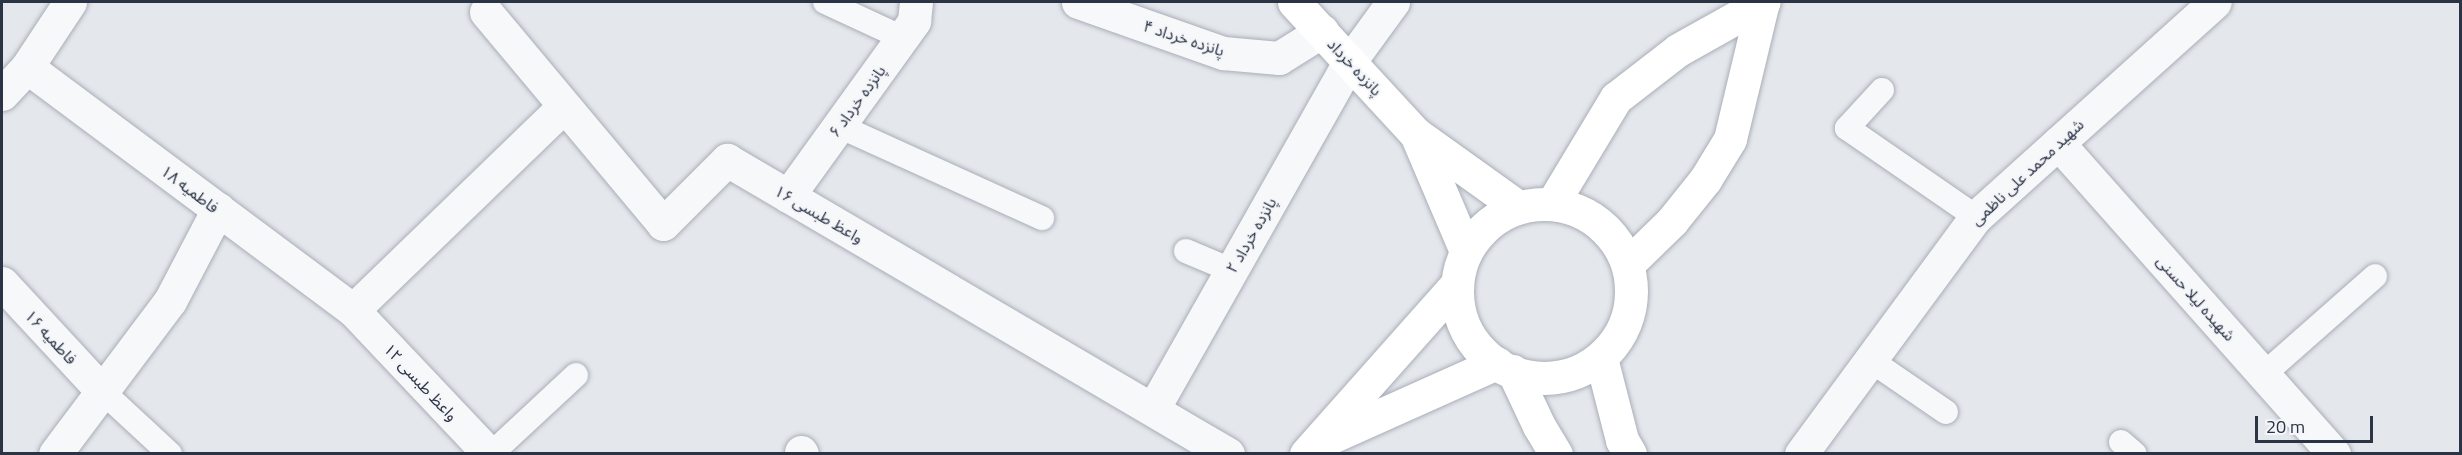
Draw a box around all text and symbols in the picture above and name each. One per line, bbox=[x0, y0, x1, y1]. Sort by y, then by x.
street label: پانزده خرداد ۴ bbox=[1141, 16, 1227, 60]
street label: پانزده خرداد bbox=[1324, 34, 1386, 100]
street label: پانزده خرداد ۶ bbox=[824, 61, 890, 141]
street label: شهید محمد علی ناظمی bbox=[1967, 115, 2087, 229]
street label: فاطمیه ۱۸ bbox=[157, 161, 223, 217]
street label: واعظ طبسی ۱۶ bbox=[771, 181, 867, 247]
street label: پانزده خرداد ۲ bbox=[1222, 194, 1280, 276]
street label: شهیده لیلا حسنی bbox=[2153, 251, 2239, 345]
street label: فاطمیه ۱۶ bbox=[21, 306, 81, 368]
street label: واعظ طبسی ۱۲ bbox=[380, 339, 462, 425]
scale bar bbox=[2258, 404, 2376, 442]
text: 20 m bbox=[2266, 413, 2305, 440]

